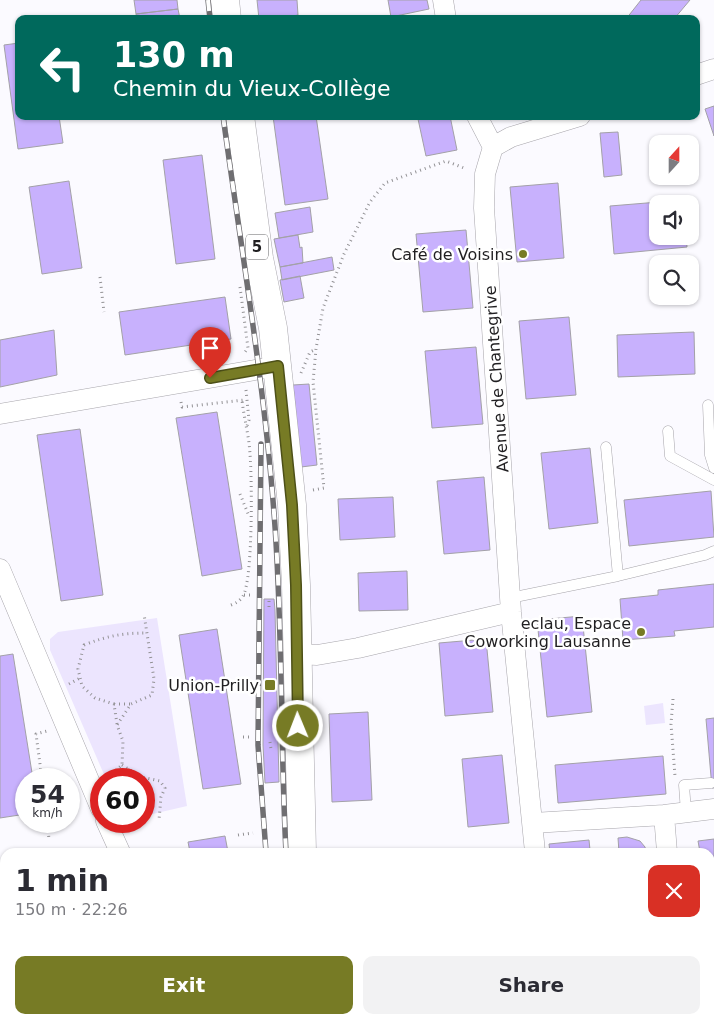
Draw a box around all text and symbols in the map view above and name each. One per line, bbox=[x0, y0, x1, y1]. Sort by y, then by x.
icon: left bbox=[30, 35, 95, 100]
text: 130 m bbox=[113, 35, 235, 75]
text: Chemin du Vieux-Collège bbox=[113, 76, 390, 101]
north arrow bbox=[649, 135, 699, 185]
map controls bbox=[649, 135, 699, 305]
button: sound bbox=[649, 195, 699, 245]
road number: 5 bbox=[246, 234, 268, 260]
place label: Café de Voisins bbox=[391, 245, 513, 264]
marker: Café de Voisins bbox=[517, 248, 529, 260]
button: search bbox=[649, 255, 699, 305]
street label: Avenue de Chantegrive bbox=[480, 285, 513, 473]
pin bbox=[189, 327, 231, 378]
icon: arrive bbox=[196, 334, 224, 362]
place label: eclau, Espace Coworking Lausanne bbox=[464, 614, 631, 651]
marker: eclau, Espace Coworking Lausanne bbox=[635, 626, 647, 638]
place label: Union-Prilly bbox=[168, 676, 259, 695]
marker: Union-Prilly bbox=[263, 678, 277, 692]
position arrow bbox=[271, 699, 323, 751]
speed limit sign: 60 bbox=[90, 768, 155, 833]
text: 54 bbox=[30, 780, 65, 809]
text: km/h bbox=[32, 806, 63, 820]
text: 1 min bbox=[15, 863, 109, 898]
button: close bbox=[648, 865, 700, 917]
text: 150 m · 22:26 bbox=[15, 900, 128, 919]
button: Exit bbox=[15, 956, 353, 1014]
button: Share bbox=[363, 956, 700, 1014]

